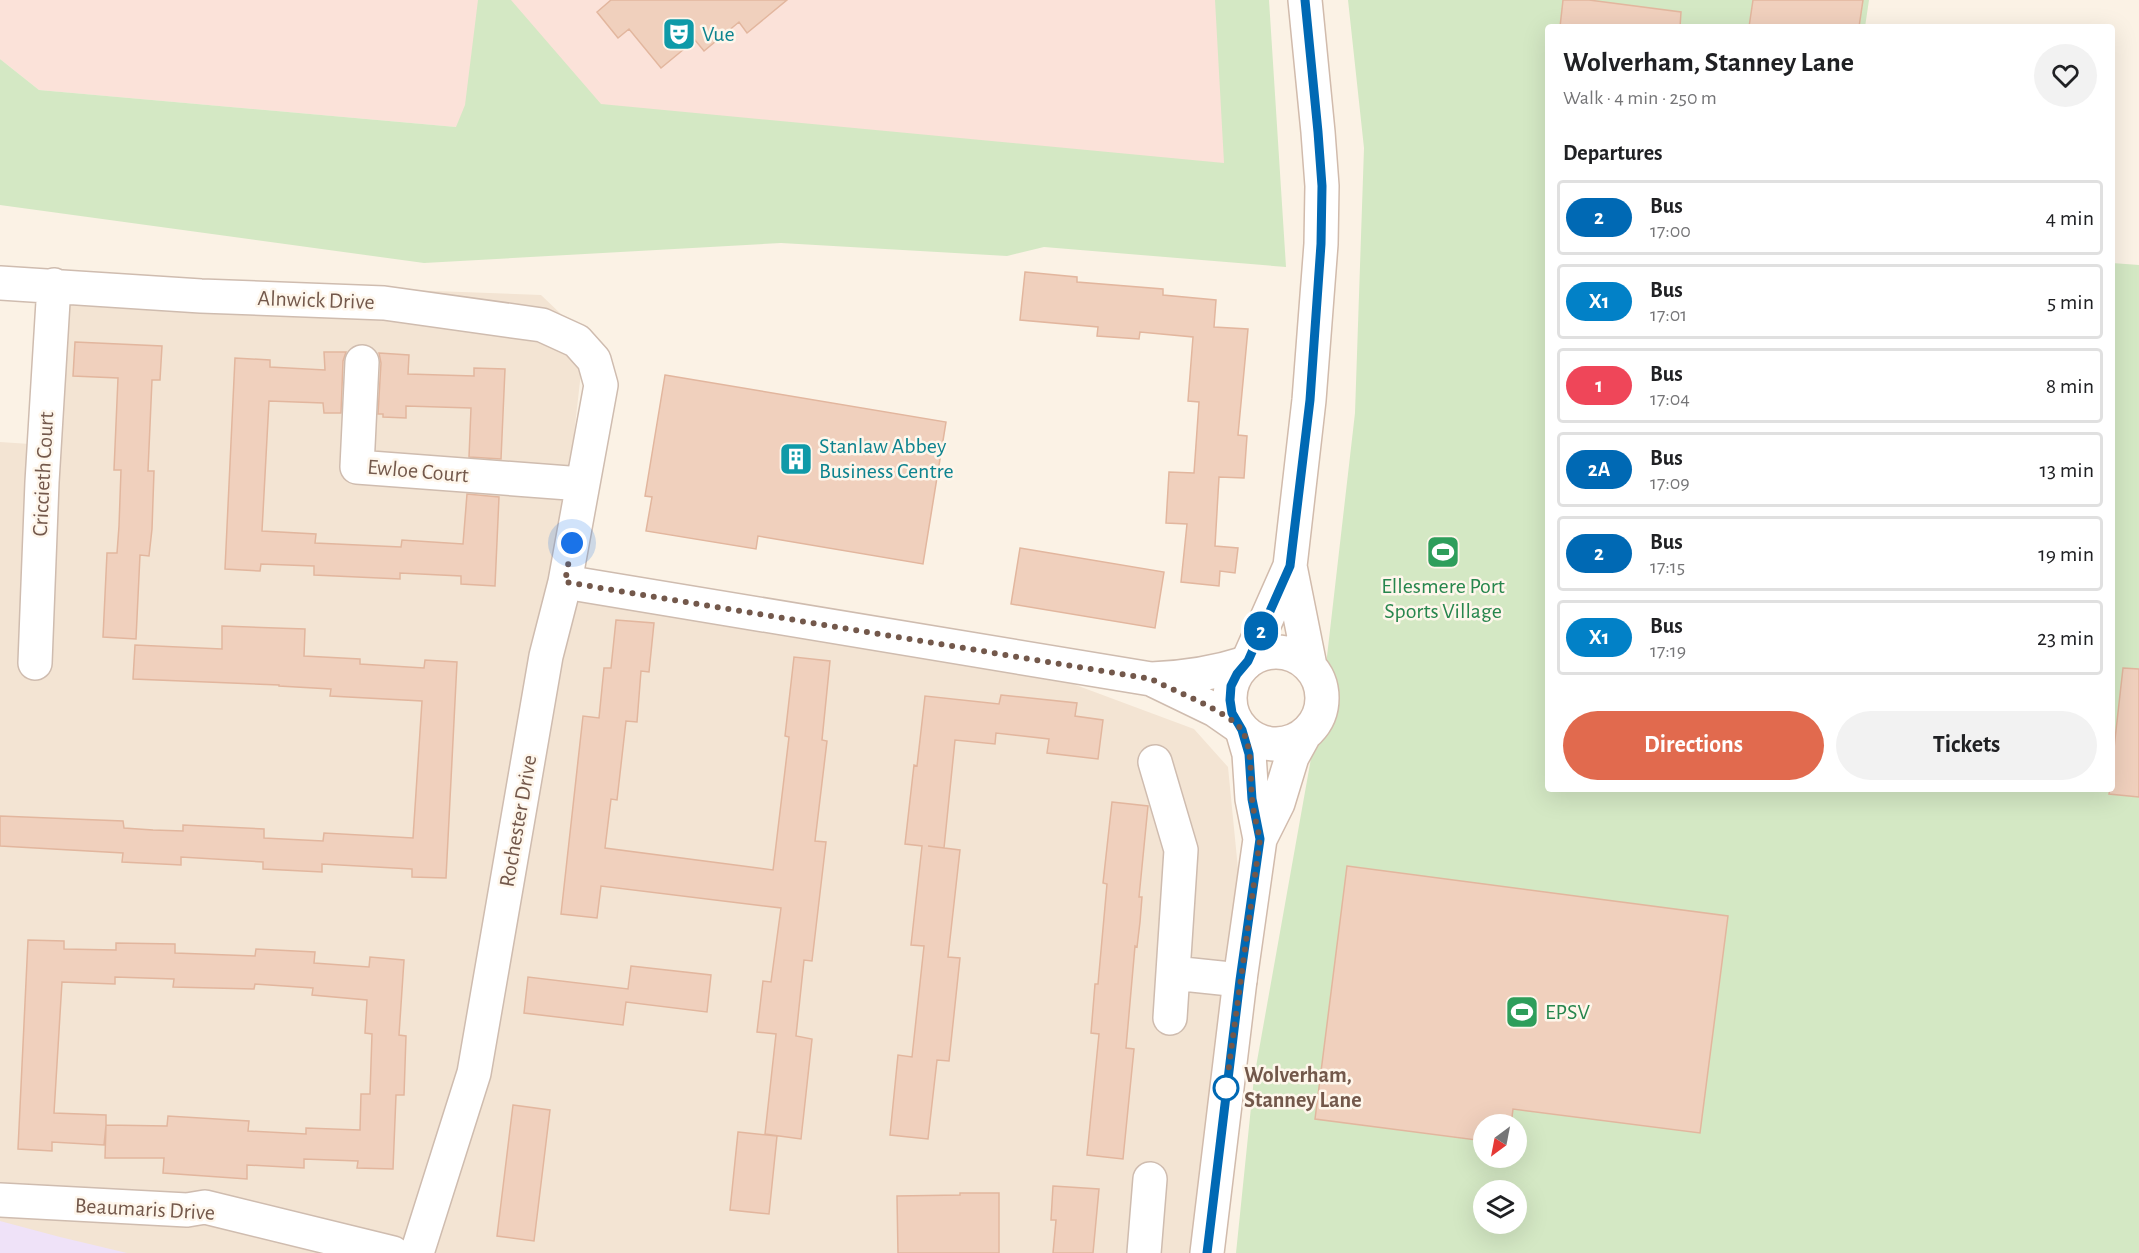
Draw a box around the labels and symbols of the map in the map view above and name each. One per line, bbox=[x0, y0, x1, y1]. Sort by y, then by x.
theatre icon: Vue bbox=[661, 16, 697, 52]
place label: Vue bbox=[702, 23, 735, 45]
street label: Alnwick Drive bbox=[257, 287, 375, 313]
street label: Criccieth Court bbox=[29, 411, 57, 537]
place label: Stanlaw Abbey Business Centre bbox=[819, 435, 954, 482]
building icon: Stanlaw Abbey Business Centre bbox=[778, 441, 814, 477]
street label: Ewloe Court bbox=[366, 456, 470, 486]
your location bbox=[557, 528, 587, 558]
sports icon: Ellesmere Port Sports Village bbox=[1425, 534, 1461, 570]
place label: Ellesmere Port Sports Village bbox=[1381, 575, 1505, 622]
line badge: 2 bbox=[1242, 612, 1280, 650]
street label: Rochester Drive bbox=[496, 753, 540, 889]
sports icon: EPSV bbox=[1504, 994, 1540, 1030]
place label: EPSV bbox=[1545, 1001, 1590, 1023]
place label: Wolverham, Stanney Lane bbox=[1244, 1064, 1362, 1112]
marker: Wolverham, Stanney Lane bbox=[1213, 1075, 1239, 1101]
north arrow bbox=[1473, 1114, 1527, 1168]
street label: Beaumaris Drive bbox=[74, 1194, 216, 1224]

